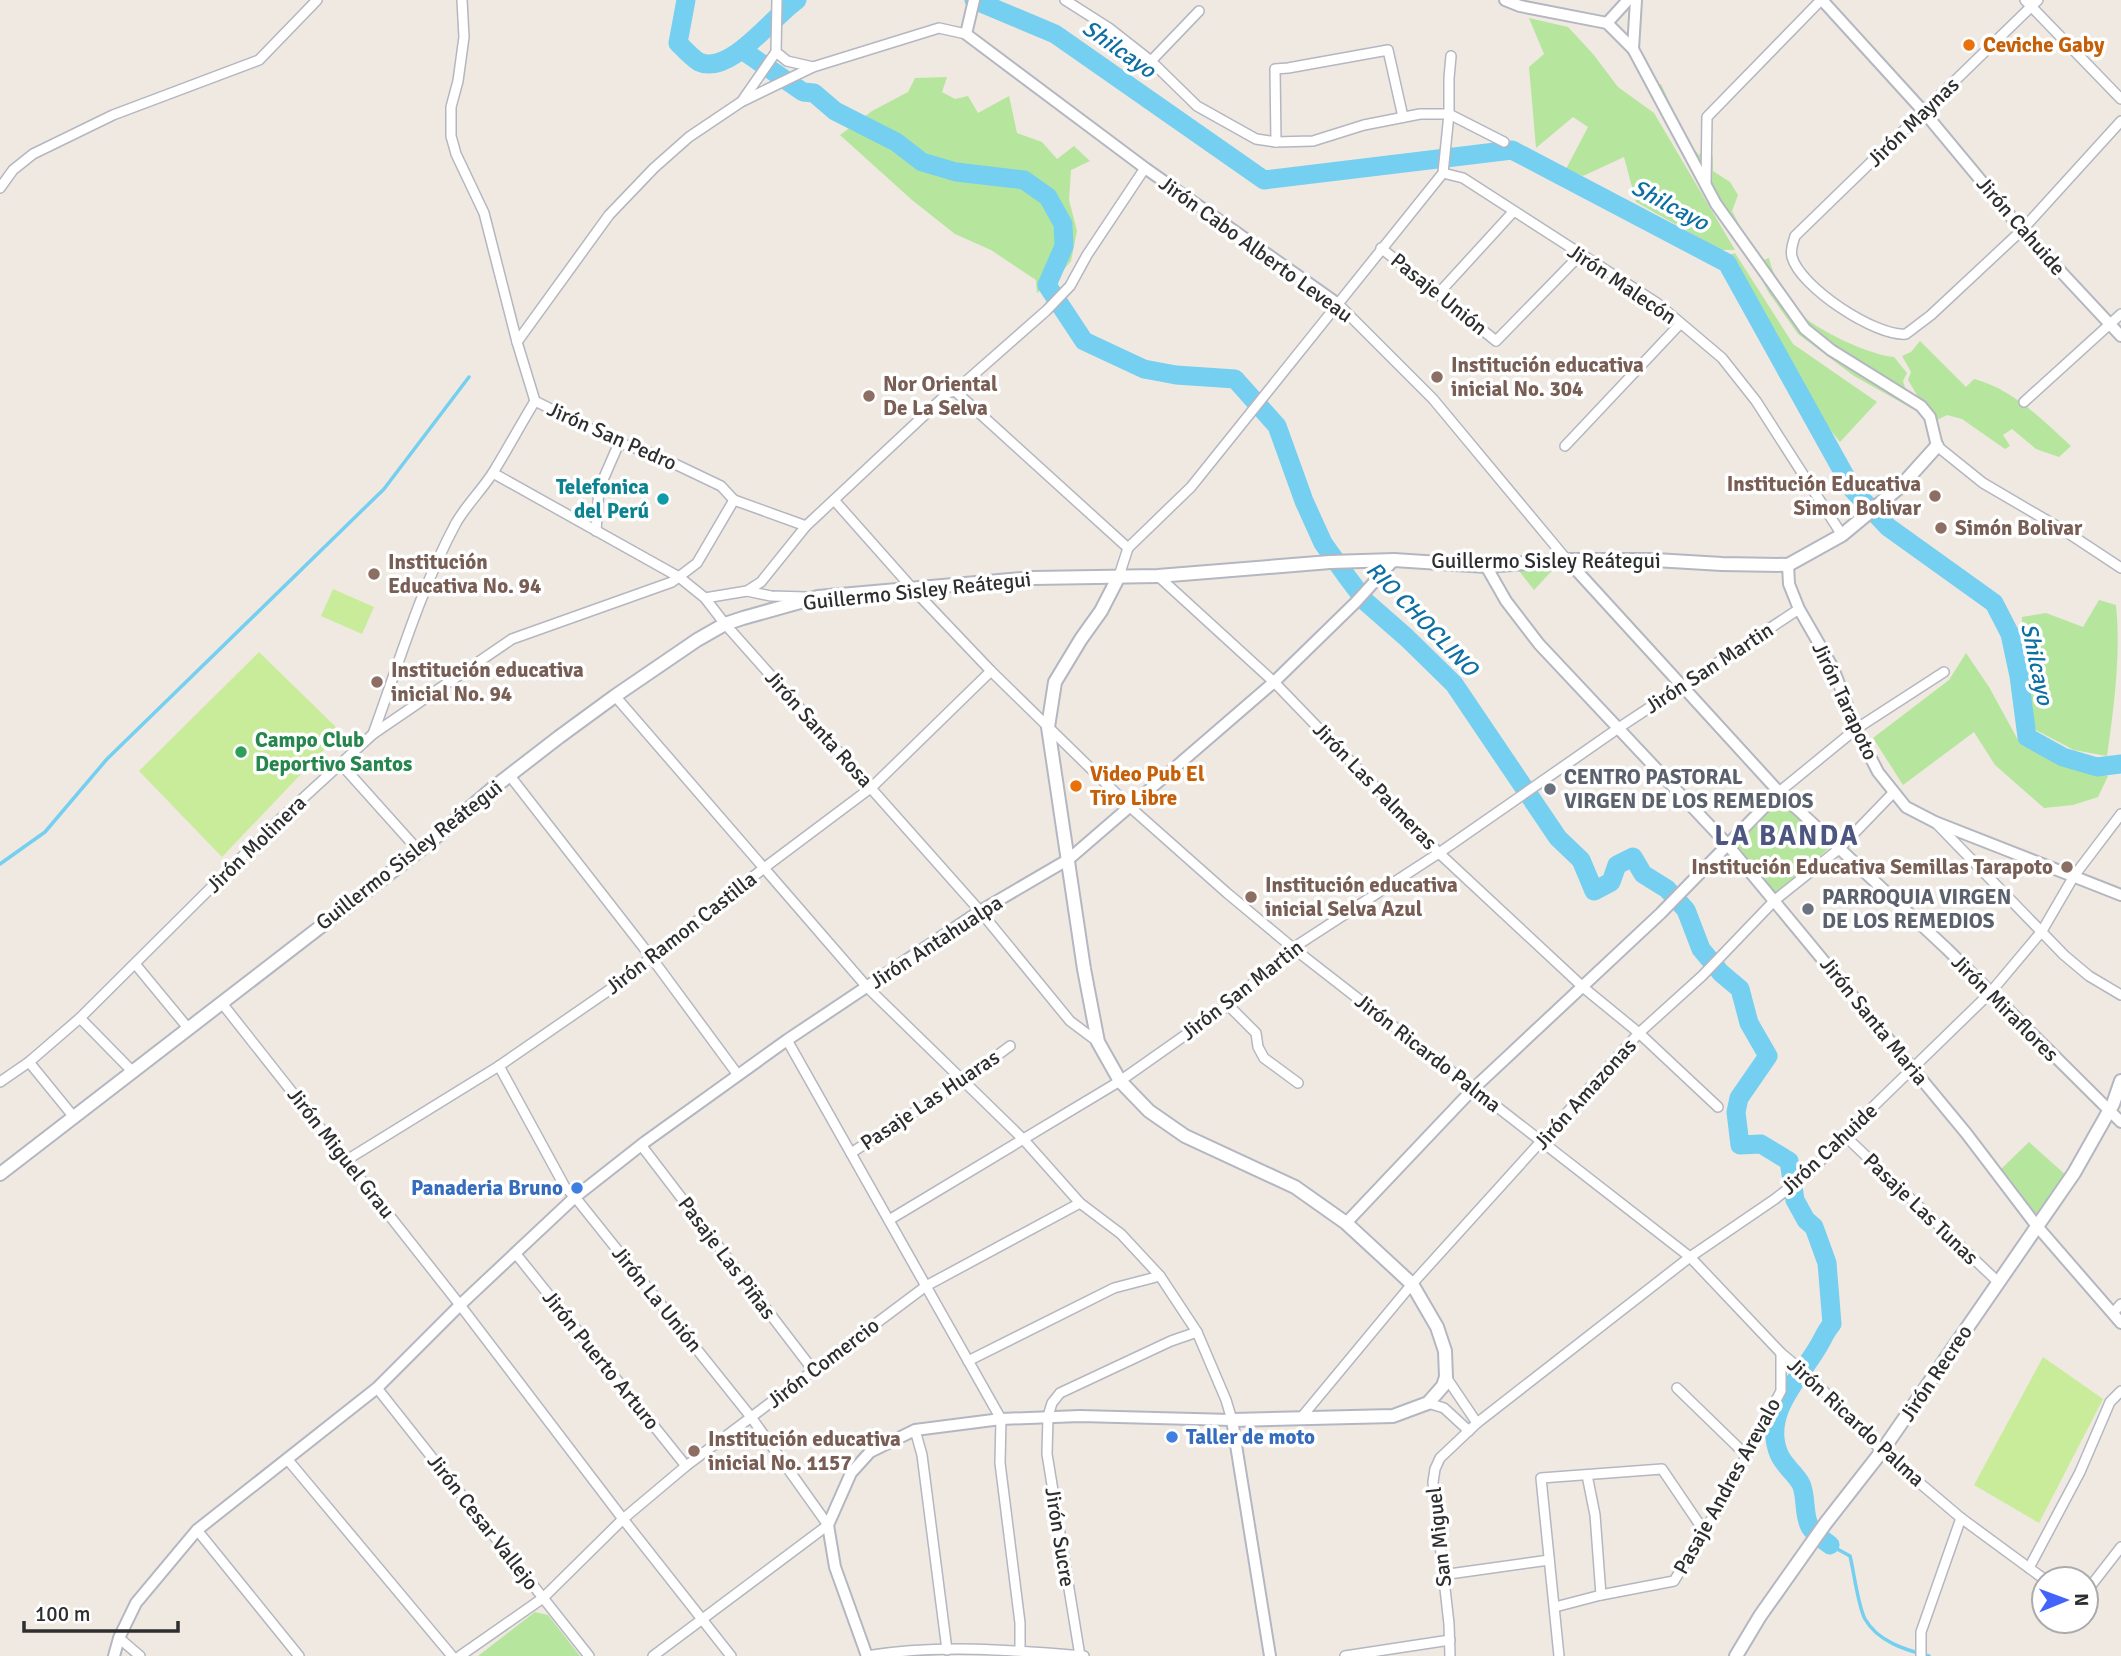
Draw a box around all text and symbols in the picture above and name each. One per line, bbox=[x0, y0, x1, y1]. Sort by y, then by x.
water label: Shilcayo bbox=[1077, 13, 1162, 85]
place label: Ceviche Gaby bbox=[1983, 32, 2105, 58]
marker: Ceviche Gaby bbox=[1961, 37, 1977, 53]
street label: Jirón Maynas bbox=[1862, 72, 1964, 172]
street label: Jirón Cabo Alberto Leveau bbox=[1154, 170, 1358, 328]
street label: Jirón Cahuide bbox=[1971, 171, 2071, 281]
water label: Shilcayo bbox=[1627, 173, 1714, 238]
street label: Jirón Malecón bbox=[1563, 238, 1681, 330]
street label: Pasaje Unión bbox=[1386, 247, 1492, 341]
place label: Institución educativa inicial No. 304 bbox=[1451, 352, 1644, 402]
marker: Institución educativa inicial No. 304 bbox=[1429, 369, 1445, 385]
place label: Nor Oriental De La Selva bbox=[883, 371, 998, 421]
marker: Nor Oriental De La Selva bbox=[861, 388, 877, 404]
street label: Jirón San Pedro bbox=[543, 396, 681, 476]
place label: Institución Educativa Simon Bolivar bbox=[1727, 471, 1922, 521]
place label: Telefonica del Perú bbox=[556, 474, 649, 524]
marker: Institución Educativa Simon Bolivar bbox=[1927, 488, 1943, 504]
marker: Telefonica del Perú bbox=[655, 491, 671, 507]
place label: Simón Bolivar bbox=[1955, 515, 2083, 541]
marker: Simón Bolivar bbox=[1933, 520, 1949, 536]
street label: Guillermo Sisley Reátegui bbox=[1431, 548, 1661, 574]
place label: Institución Educativa No. 94 bbox=[388, 549, 541, 599]
water label: RIO CHOCLINO bbox=[1360, 556, 1485, 684]
marker: Institución Educativa No. 94 bbox=[366, 566, 382, 582]
street label: Guillermo Sisley Reátegui bbox=[802, 566, 1032, 616]
street label: Jirón San Martin bbox=[1640, 617, 1778, 719]
water label: Shilcayo bbox=[2014, 621, 2060, 708]
street label: Jirón Tarapoto bbox=[1806, 638, 1884, 764]
place label: Institución educativa inicial No. 94 bbox=[391, 657, 584, 707]
street label: Jirón Santa Rosa bbox=[760, 665, 878, 793]
marker: Institución educativa inicial No. 94 bbox=[369, 674, 385, 690]
street label: Jirón Las Palmeras bbox=[1307, 717, 1443, 855]
place label: Campo Club Deportivo Santos bbox=[255, 727, 412, 777]
marker: Campo Club Deportivo Santos bbox=[233, 744, 249, 760]
place label: Video Pub El Tiro Libre bbox=[1090, 761, 1205, 811]
place label: CENTRO PASTORAL VIRGEN DE LOS REMEDIOS bbox=[1564, 764, 1814, 814]
street label: Guillermo Sisley Reátegui bbox=[311, 774, 507, 936]
marker: Video Pub El Tiro Libre bbox=[1068, 778, 1084, 794]
marker: CENTRO PASTORAL VIRGEN DE LOS REMEDIOS bbox=[1542, 781, 1558, 797]
street label: Jirón Molinera bbox=[200, 790, 312, 898]
district label: LA BANDA bbox=[1714, 819, 1860, 853]
place label: Institución Educativa Semillas Tarapoto bbox=[1691, 854, 2053, 880]
marker: Institución Educativa Semillas Tarapoto bbox=[2059, 859, 2075, 875]
street label: Jirón Ramon Castilla bbox=[600, 866, 762, 1000]
place label: Institución educativa inicial Selva Azul bbox=[1265, 872, 1458, 922]
place label: PARROQUIA VIRGEN DE LOS REMEDIOS bbox=[1822, 884, 2011, 934]
street label: Jirón Antahualpa bbox=[865, 889, 1007, 995]
marker: Institución educativa inicial Selva Azul bbox=[1243, 889, 1259, 905]
marker: PARROQUIA VIRGEN DE LOS REMEDIOS bbox=[1800, 901, 1816, 917]
street label: Jirón San Martin bbox=[1176, 934, 1308, 1046]
street label: Jirón Miraflores bbox=[1946, 949, 2064, 1067]
street label: Jirón Santa Maria bbox=[1814, 951, 1934, 1091]
street label: Jirón Ricardo Palma bbox=[1350, 988, 1506, 1118]
street label: Jirón Amazonas bbox=[1528, 1033, 1642, 1155]
street label: Pasaje Las Huaras bbox=[856, 1044, 1004, 1156]
street label: Jirón Miguel Grau bbox=[282, 1082, 400, 1224]
street label: Jirón Cahuide bbox=[1775, 1098, 1883, 1200]
street label: Pasaje Las Tunas bbox=[1858, 1148, 1984, 1270]
place label: Panaderia Bruno bbox=[411, 1175, 563, 1201]
marker: Panaderia Bruno bbox=[569, 1180, 585, 1196]
street label: Pasaje Las Piñas bbox=[672, 1191, 782, 1325]
street label: Jirón La Unión bbox=[606, 1241, 708, 1357]
street label: Jirón Puerto Arturo bbox=[537, 1285, 665, 1435]
street label: Jirón Comercio bbox=[762, 1312, 884, 1414]
street label: Jirón Recreo bbox=[1894, 1320, 1978, 1426]
street label: Jirón Ricardo Palma bbox=[1782, 1352, 1930, 1492]
street label: Pasaje Andres Arevalo bbox=[1668, 1393, 1786, 1579]
place label: Taller de moto bbox=[1186, 1424, 1315, 1450]
place label: Institución educativa inicial No. 1157 bbox=[708, 1426, 901, 1476]
marker: Taller de moto bbox=[1164, 1429, 1180, 1445]
marker: Institución educativa inicial No. 1157 bbox=[686, 1443, 702, 1459]
street label: Jirón Cesar Vallejo bbox=[422, 1449, 544, 1595]
street label: Jirón Sucre bbox=[1039, 1485, 1081, 1589]
street label: San Miguel bbox=[1421, 1486, 1457, 1588]
north arrow bbox=[2030, 1565, 2100, 1635]
scale bar bbox=[24, 1590, 178, 1634]
text: N bbox=[2069, 1593, 2093, 1607]
text: 100 m bbox=[35, 1601, 90, 1627]

